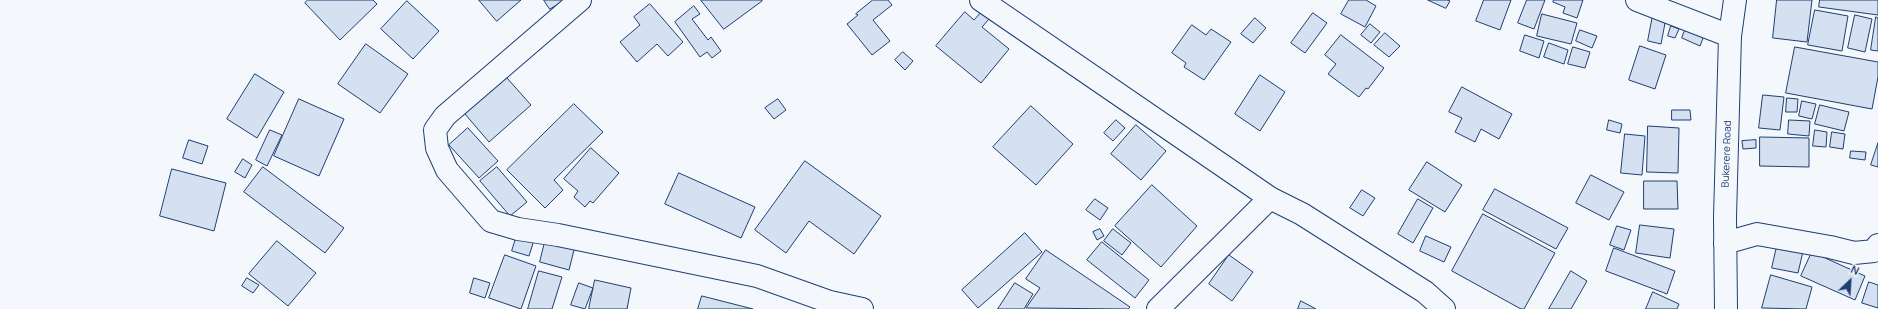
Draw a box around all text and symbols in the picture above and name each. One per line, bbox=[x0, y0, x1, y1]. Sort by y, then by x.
street label: Bukerere Road bbox=[1720, 120, 1734, 188]
north arrow bbox=[1830, 261, 1870, 301]
text: N bbox=[1849, 261, 1862, 278]

